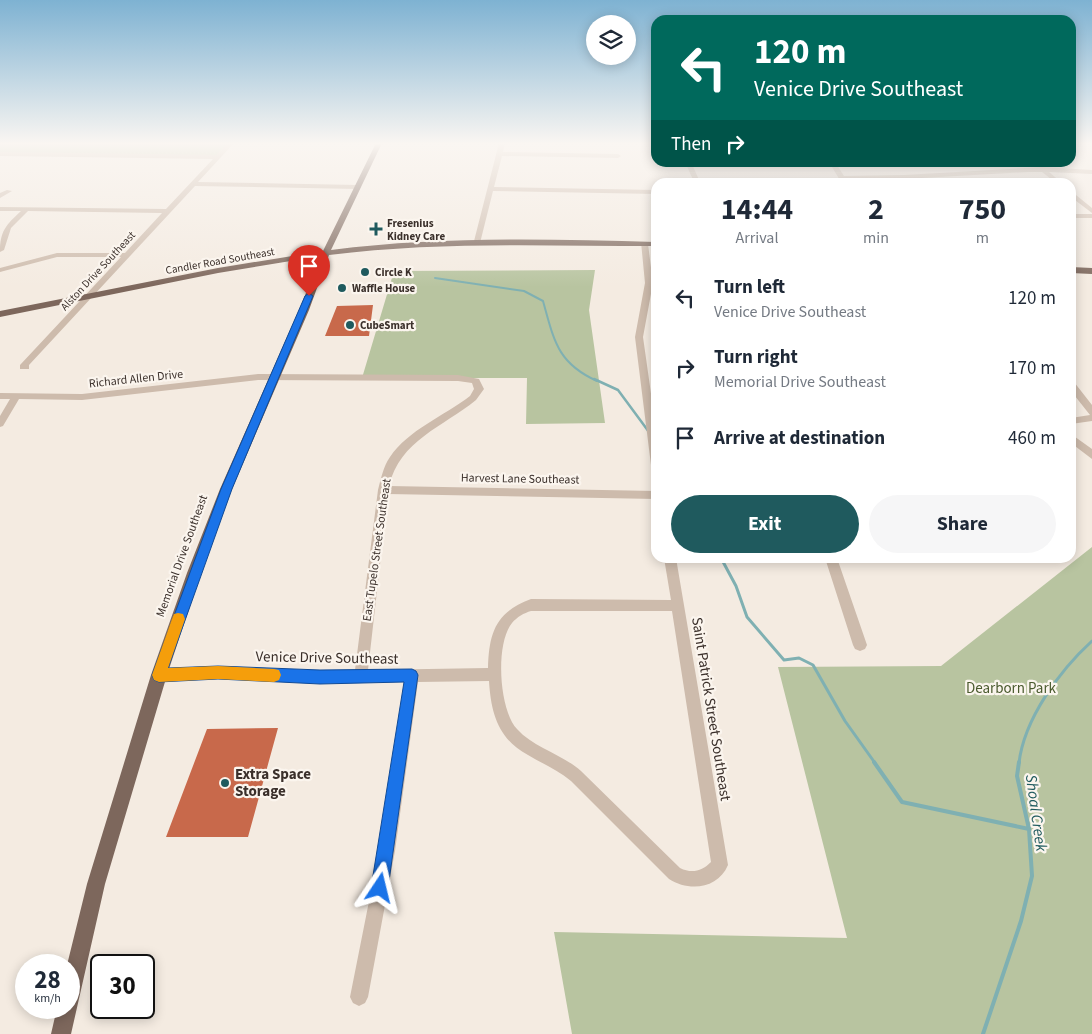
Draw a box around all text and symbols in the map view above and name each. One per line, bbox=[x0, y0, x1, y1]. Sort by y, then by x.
map controls bbox=[586, 15, 636, 65]
button: layers bbox=[586, 15, 636, 65]
text: 120 m bbox=[754, 27, 846, 77]
icon: left bbox=[671, 35, 736, 100]
text: Venice Drive Southeast bbox=[754, 73, 963, 105]
icon: right bbox=[721, 130, 749, 158]
text: Then bbox=[671, 131, 711, 158]
text: 14:44 bbox=[721, 188, 793, 231]
text: 2 bbox=[868, 188, 884, 231]
text: 750 bbox=[959, 188, 1006, 231]
place label: Fresenius Kidney Care bbox=[387, 216, 445, 244]
marker: Fresenius Kidney Care bbox=[369, 222, 383, 236]
text: Arrival bbox=[735, 227, 778, 249]
text: min bbox=[863, 227, 889, 249]
text: m bbox=[976, 227, 989, 249]
street label: Alston Drive Southeast bbox=[57, 228, 139, 314]
street label: Candler Road Southeast bbox=[164, 244, 276, 278]
pin bbox=[288, 245, 330, 296]
icon: arrive bbox=[295, 252, 323, 280]
place label: Circle K bbox=[375, 265, 412, 280]
marker: Circle K bbox=[359, 266, 371, 278]
text: Turn left bbox=[714, 274, 785, 301]
place label: Waffle House bbox=[352, 281, 416, 296]
marker: Waffle House bbox=[336, 282, 348, 294]
icon: left bbox=[671, 284, 699, 312]
text: 120 m bbox=[1008, 285, 1056, 312]
text: Venice Drive Southeast bbox=[714, 301, 866, 323]
place label: CubeSmart bbox=[360, 318, 415, 333]
marker: CubeSmart bbox=[344, 319, 356, 331]
text: Turn right bbox=[714, 344, 798, 371]
icon: right bbox=[671, 354, 699, 382]
text: 170 m bbox=[1008, 355, 1056, 382]
street label: Richard Allen Drive bbox=[88, 366, 184, 392]
text: Memorial Drive Southeast bbox=[714, 371, 886, 393]
icon: arrive bbox=[671, 424, 699, 452]
text: Arrive at destination bbox=[714, 425, 885, 452]
text: 460 m bbox=[1008, 425, 1056, 452]
street label: Harvest Lane Southeast bbox=[461, 469, 579, 489]
street label: East Tupelo Street Southeast bbox=[359, 478, 395, 622]
street label: Memorial Drive Southeast bbox=[152, 493, 212, 619]
button: Exit bbox=[671, 495, 859, 553]
button: Share bbox=[869, 495, 1056, 553]
street label: Saint Patrick Street Southeast bbox=[686, 616, 736, 802]
street label: Venice Drive Southeast bbox=[255, 646, 399, 670]
park label: Dearborn Park bbox=[966, 678, 1057, 699]
place label: Extra Space Storage bbox=[235, 764, 311, 802]
water label: Shoal Creek bbox=[1020, 773, 1052, 853]
marker: Extra Space Storage bbox=[219, 777, 231, 789]
position arrow bbox=[353, 861, 405, 913]
speed limit sign: 30 bbox=[90, 954, 155, 1019]
text: 28 bbox=[34, 962, 61, 998]
text: km/h bbox=[34, 990, 61, 1007]

